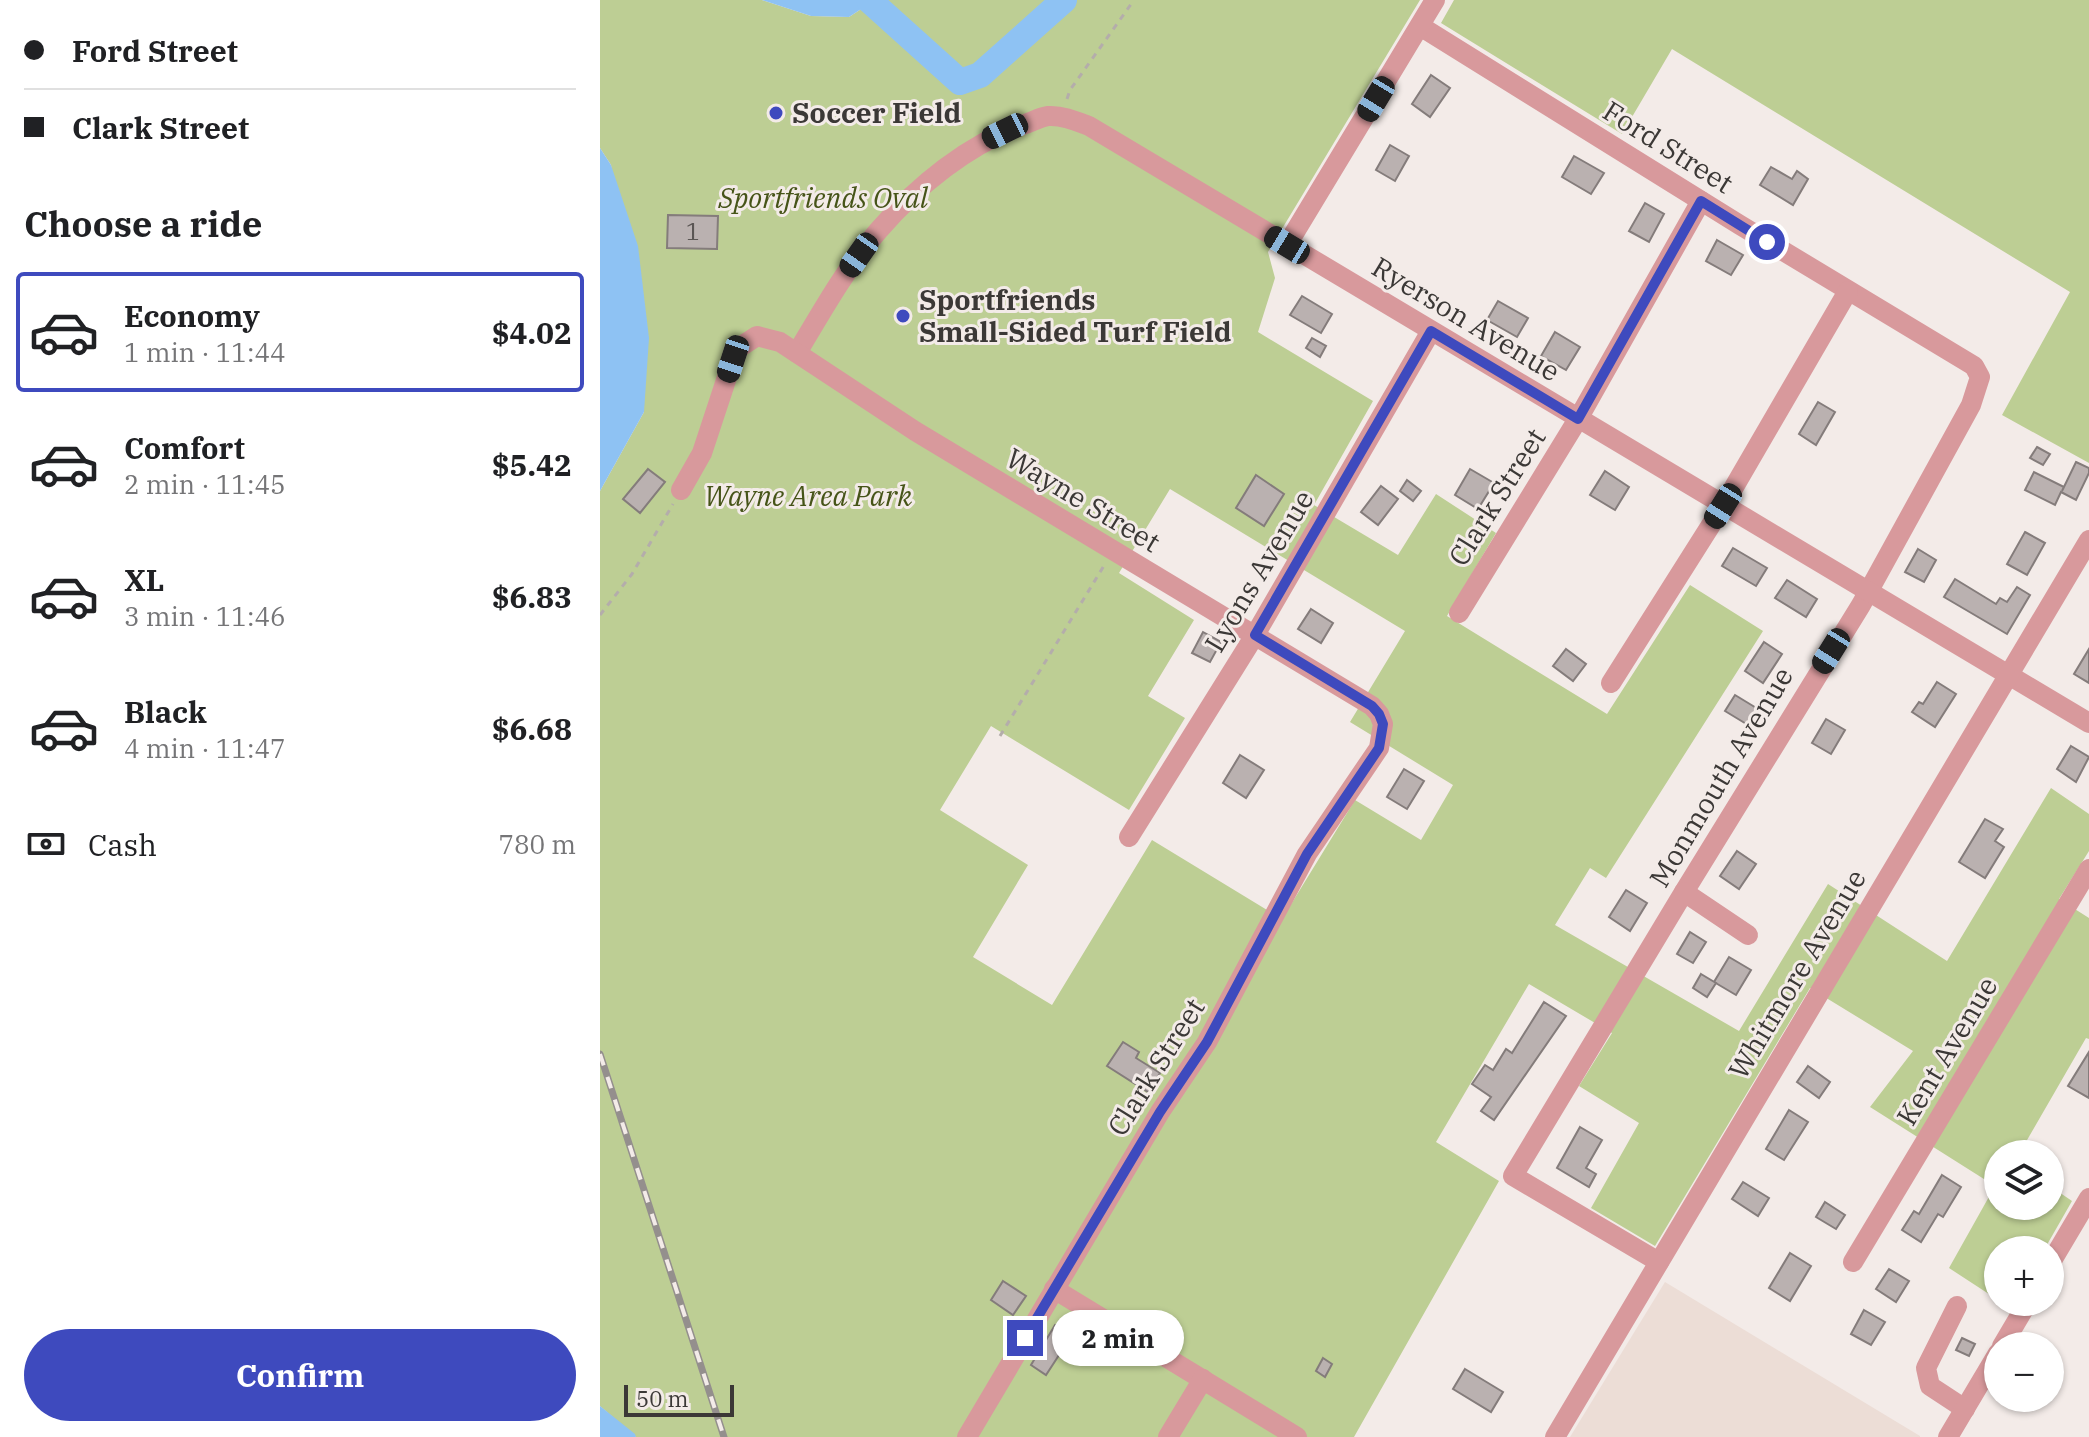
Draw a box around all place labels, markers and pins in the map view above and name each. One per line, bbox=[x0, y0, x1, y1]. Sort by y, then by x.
place label: Soccer Field bbox=[792, 94, 961, 131]
marker: Soccer Field bbox=[767, 104, 785, 122]
place label: Sportfriends Small-Sided Turf Field bbox=[919, 281, 1232, 350]
marker: Sportfriends Small-Sided Turf Field bbox=[894, 307, 912, 325]

